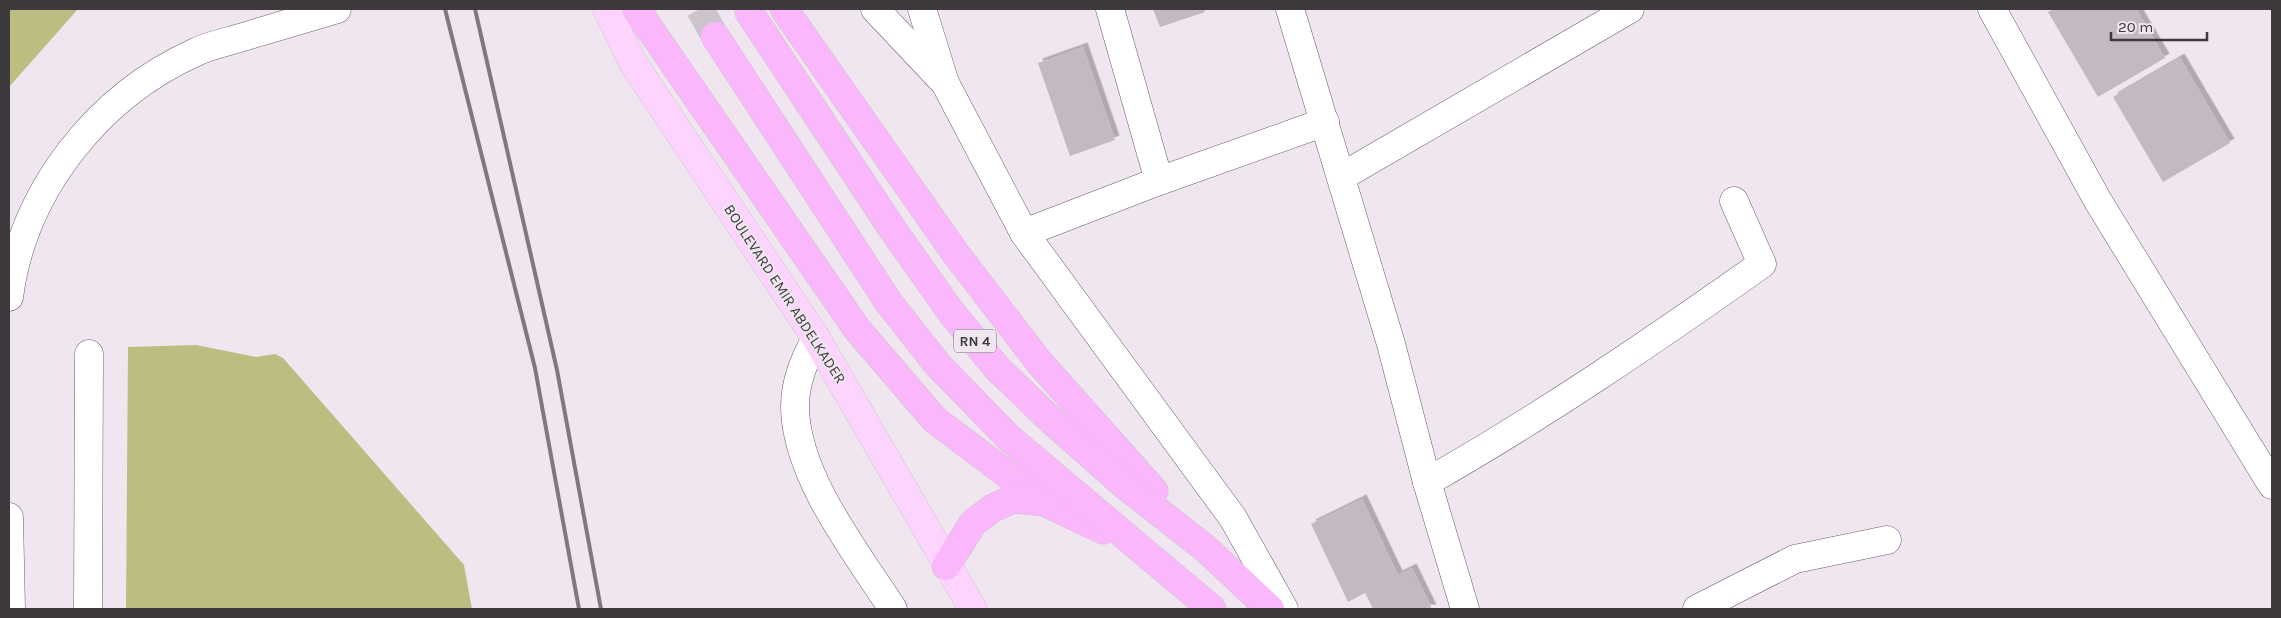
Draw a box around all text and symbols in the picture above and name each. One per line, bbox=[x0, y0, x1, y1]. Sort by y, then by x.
scale bar bbox=[2111, 10, 2207, 42]
text: 20 m bbox=[2118, 18, 2153, 36]
street label: BOULEVARD EMIR ABDELKADER bbox=[720, 201, 850, 387]
road number: RN 4 bbox=[954, 330, 996, 352]

